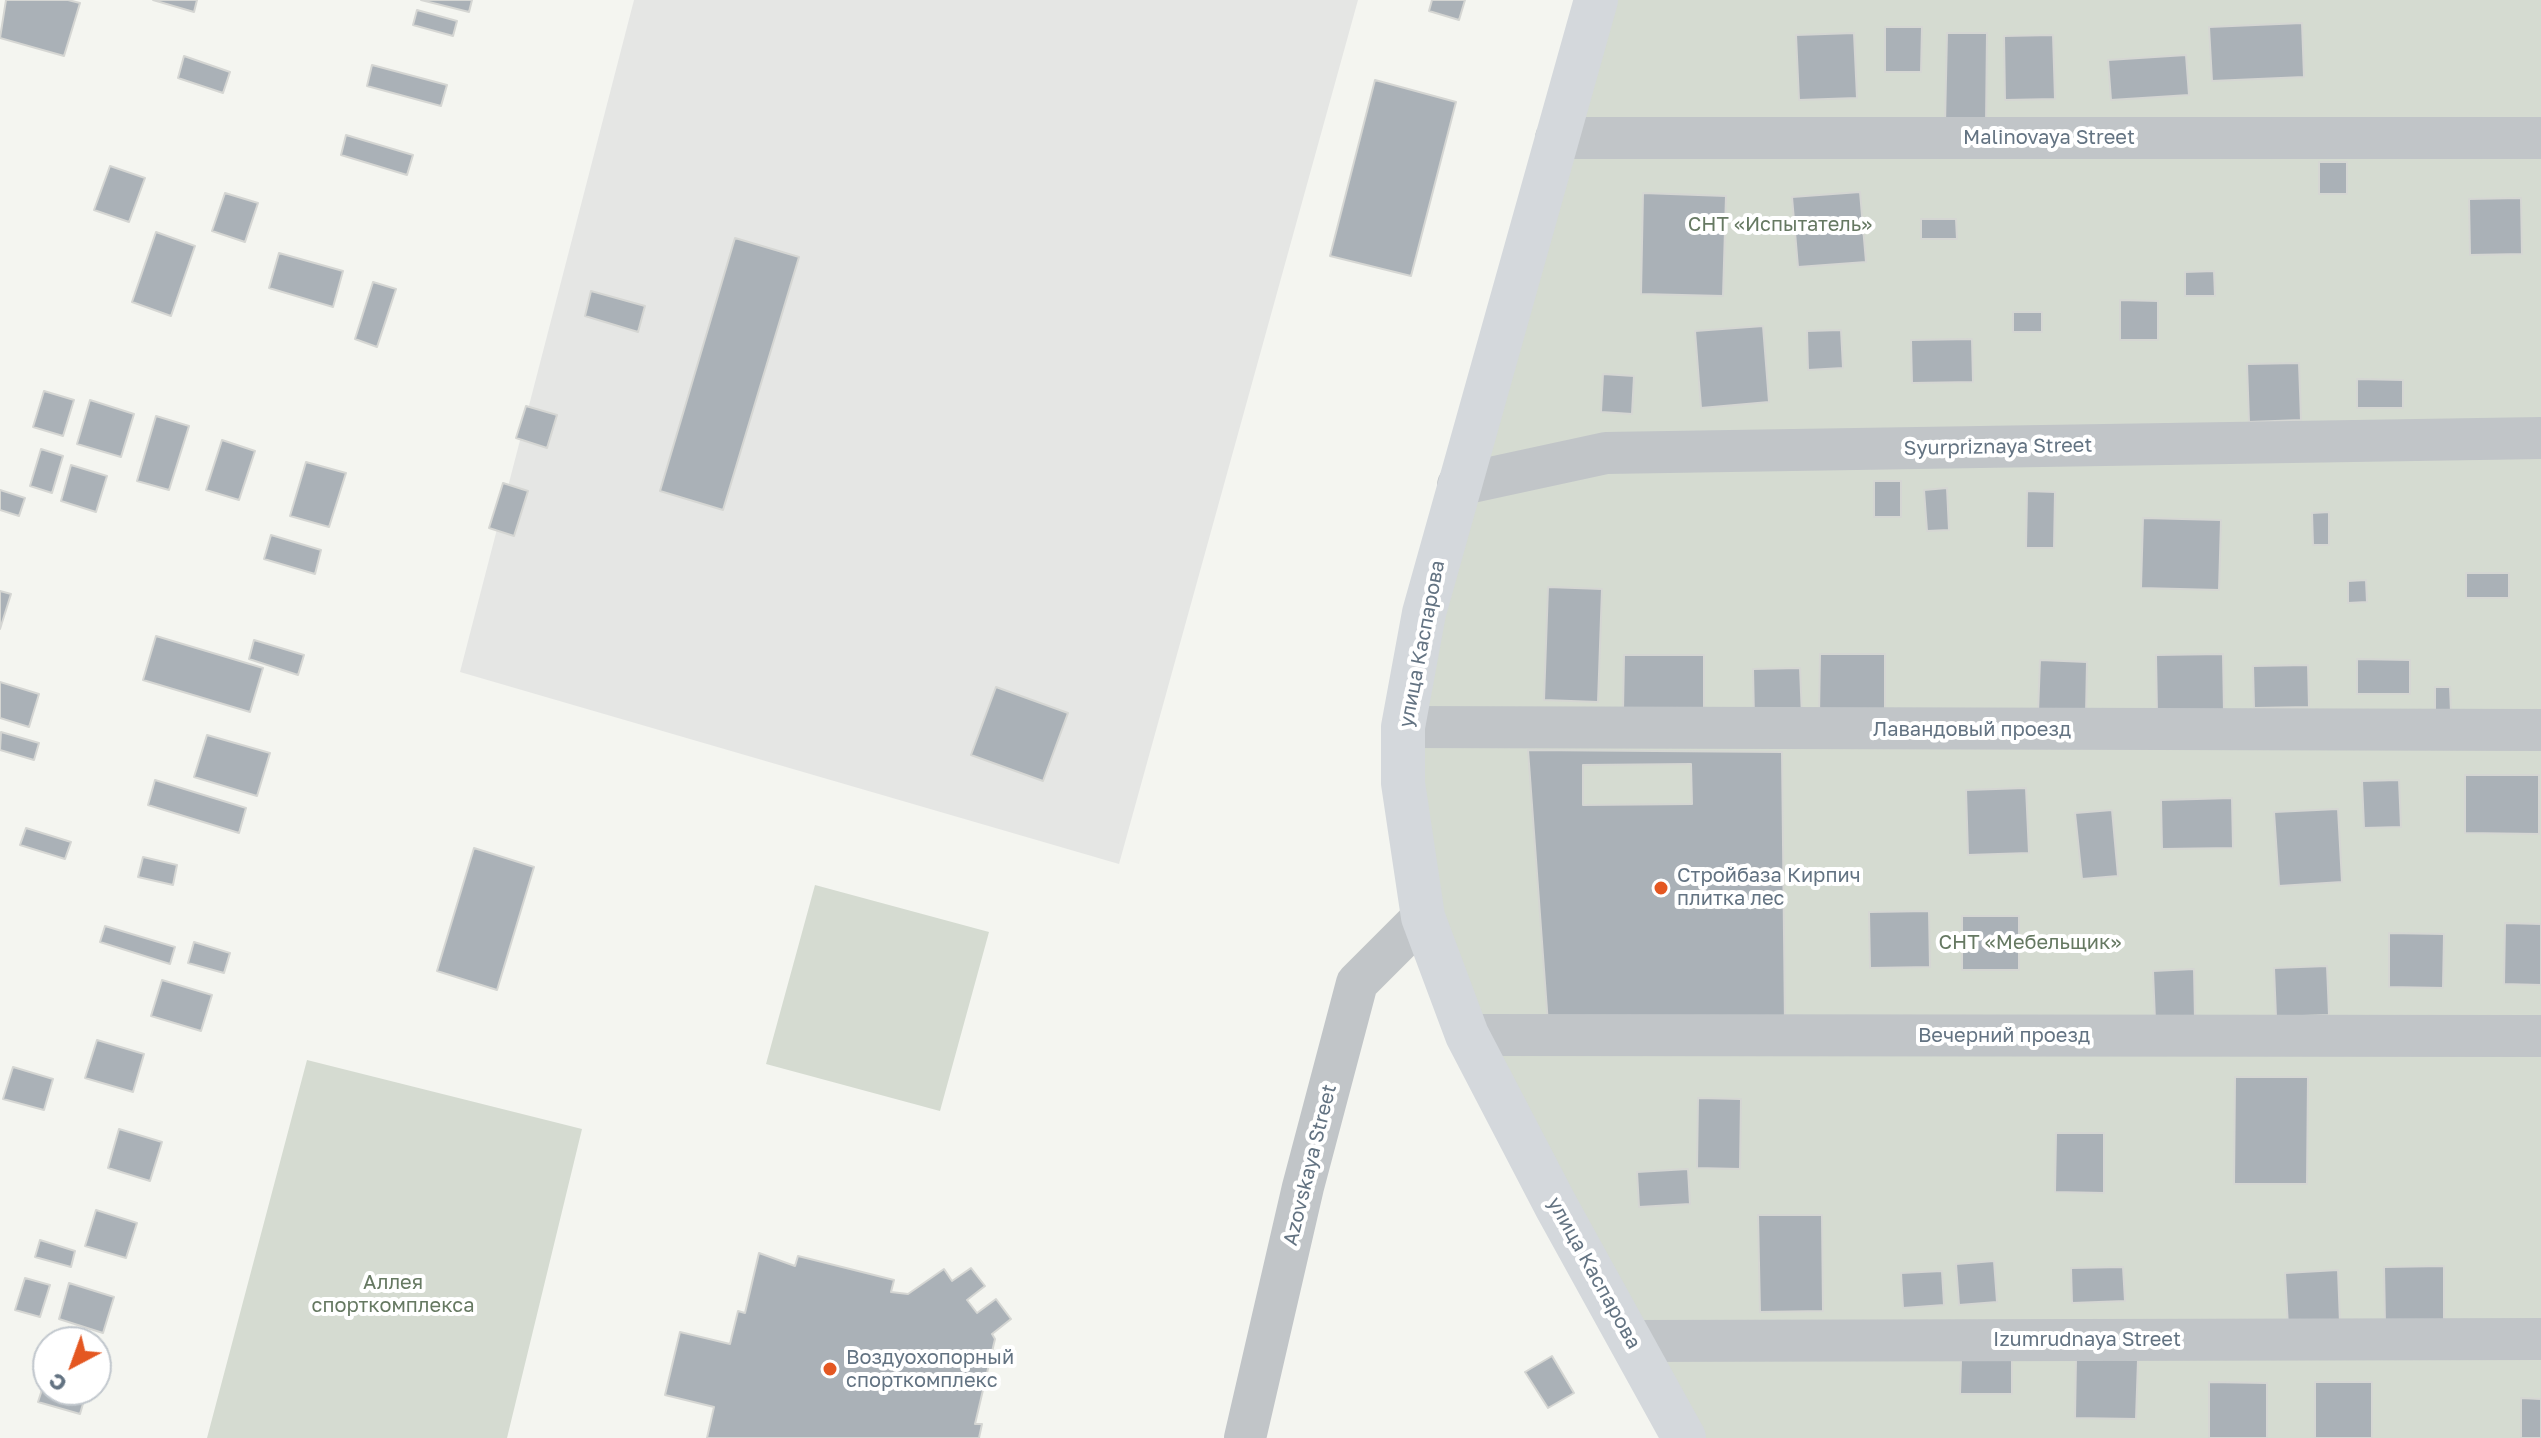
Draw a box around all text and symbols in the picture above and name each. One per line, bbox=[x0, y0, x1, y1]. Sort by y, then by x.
street label: Malinovaya Street bbox=[1963, 126, 2135, 150]
park label: СНТ «Испытатель» bbox=[1688, 213, 1872, 237]
street label: Syurpriznaya Street bbox=[1903, 433, 2093, 461]
street label: улица Каспарова bbox=[1394, 558, 1450, 730]
street label: Лавандовый проезд bbox=[1873, 718, 2071, 742]
place label: Стройбаза Кирпич плитка лес bbox=[1677, 864, 1861, 911]
marker: Стройбаза Кирпич плитка лес bbox=[1652, 879, 1670, 897]
park label: СНТ «Мебельщик» bbox=[1939, 931, 2121, 955]
street label: Вечерний проезд bbox=[1918, 1024, 2090, 1048]
street label: Azovskaya Street bbox=[1278, 1082, 1342, 1248]
street label: улица Каспарова bbox=[1542, 1193, 1646, 1353]
park label: Аллея спорткомплекса bbox=[312, 1271, 474, 1318]
north arrow bbox=[32, 1326, 112, 1406]
street label: Izumrudnaya Street bbox=[1993, 1328, 2181, 1352]
place label: Воздуохопорный спорткомплекс bbox=[846, 1346, 1014, 1393]
marker: Воздуохопорный спорткомплекс bbox=[821, 1360, 839, 1378]
text: С bbox=[42, 1368, 72, 1398]

